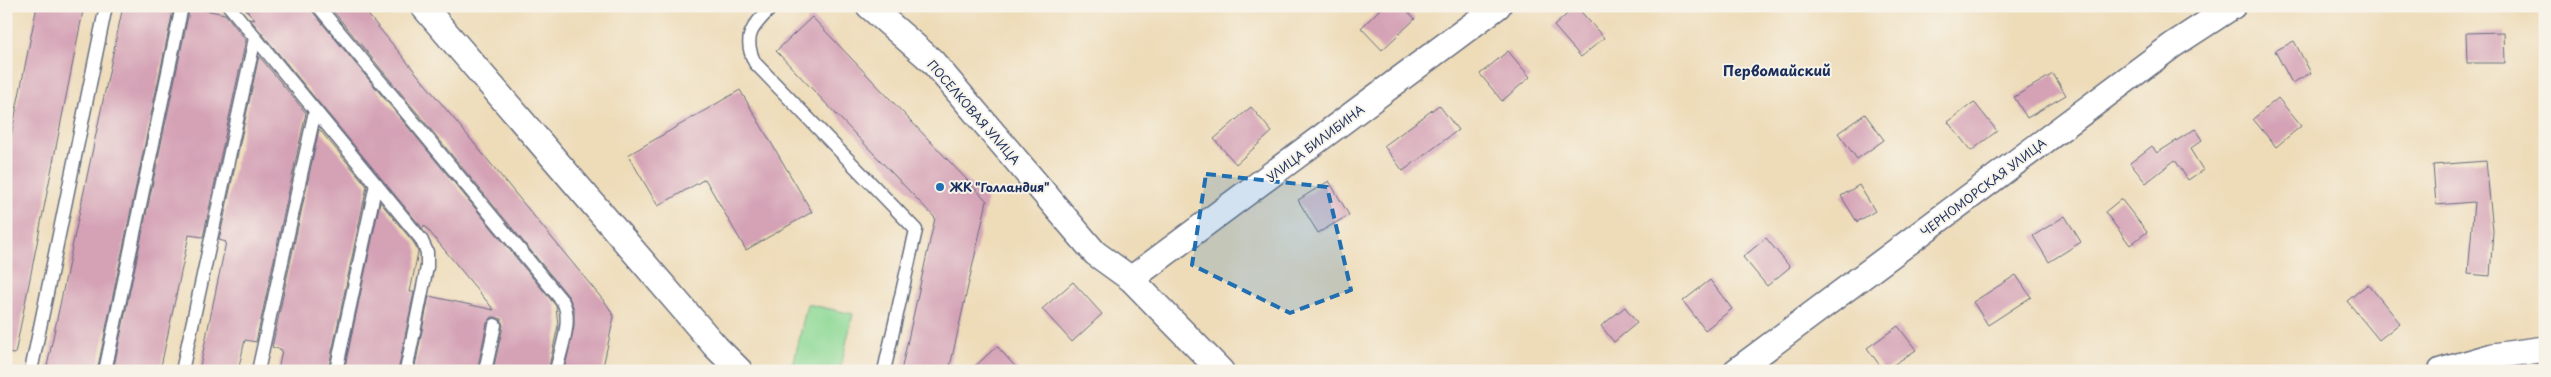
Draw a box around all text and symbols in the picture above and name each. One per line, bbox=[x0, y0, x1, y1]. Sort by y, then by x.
street label: ПОСЕЛКОВАЯ УЛИЦА bbox=[923, 56, 1025, 168]
district label: Первомайский bbox=[1723, 60, 1831, 81]
street label: УЛИЦА БИЛИБИНА bbox=[1262, 100, 1368, 186]
street label: ЧЕРНОМОРСКАЯ УЛИЦА bbox=[1916, 134, 2050, 240]
place label: ЖК "Голландия" bbox=[949, 178, 1050, 196]
marker: ЖК "Голландия" bbox=[934, 181, 946, 193]

